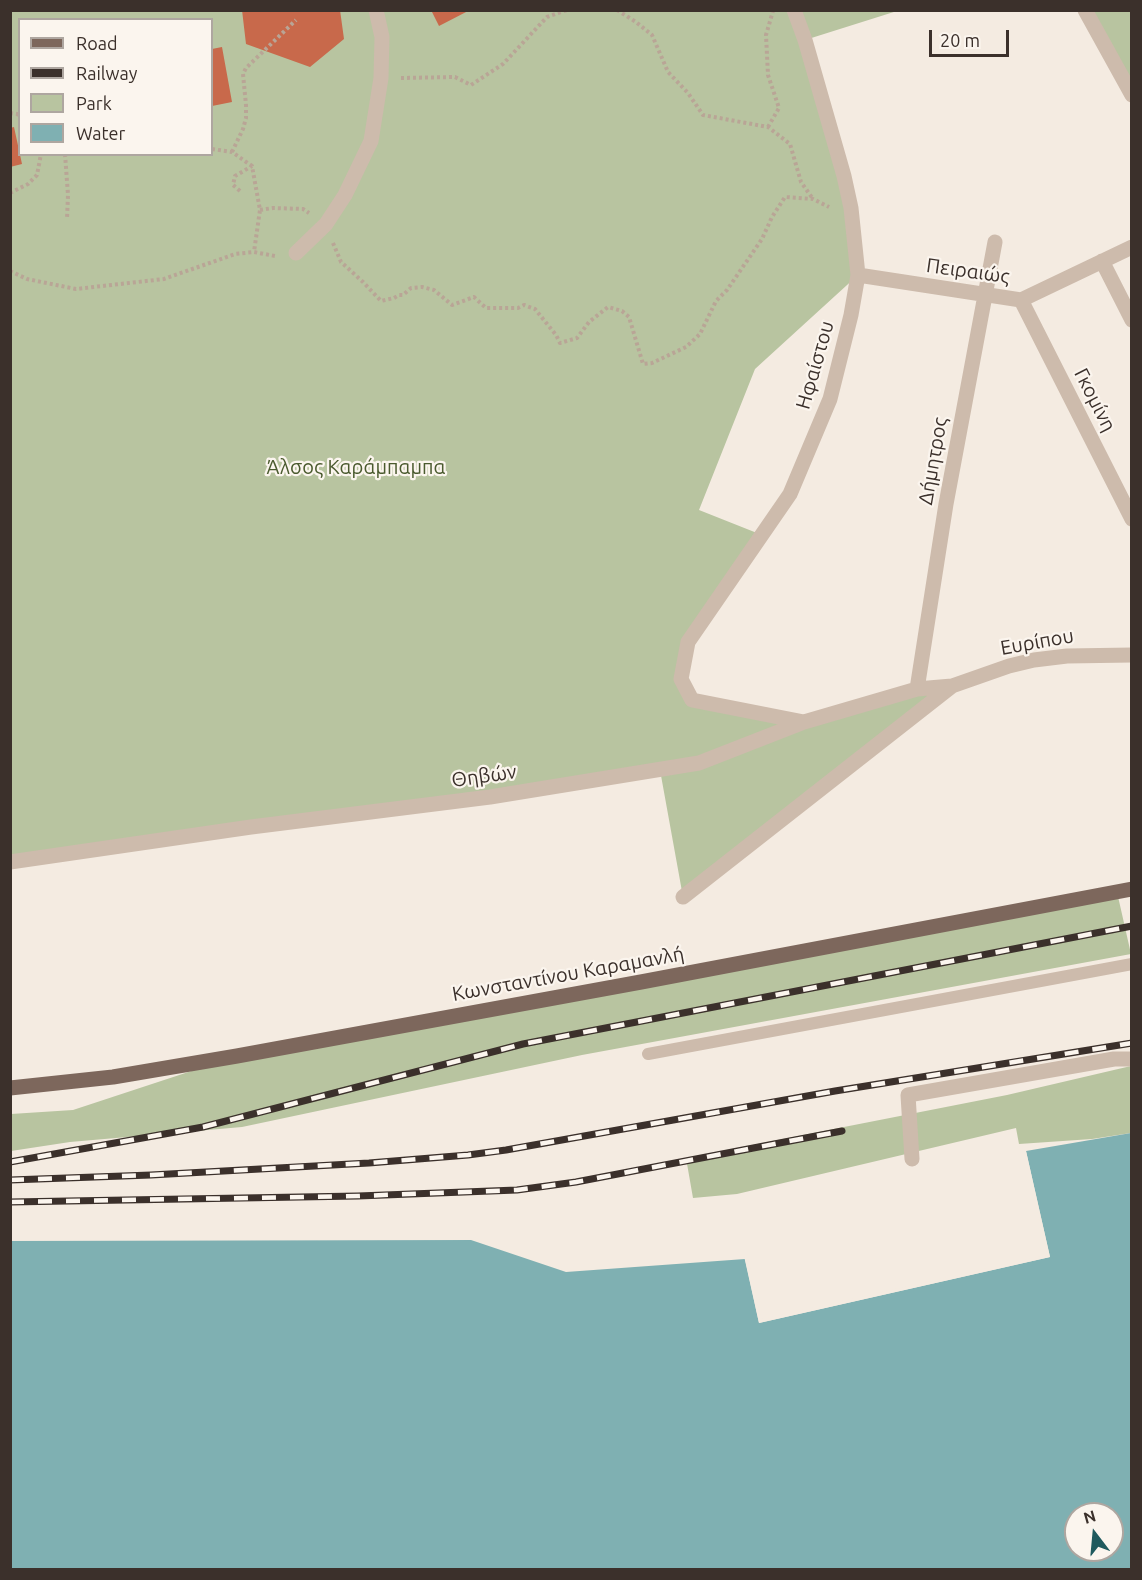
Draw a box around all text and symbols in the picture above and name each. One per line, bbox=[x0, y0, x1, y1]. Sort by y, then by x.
legend bbox=[18, 18, 213, 156]
scale bar bbox=[932, 18, 1012, 56]
text: 20 m bbox=[940, 30, 980, 50]
text: Road bbox=[76, 33, 118, 53]
text: Railway bbox=[76, 63, 137, 83]
text: Park bbox=[76, 93, 112, 113]
text: Water bbox=[76, 123, 125, 143]
street label: Πειραιώς bbox=[925, 253, 1011, 289]
street label: Ηφαίστου bbox=[791, 318, 839, 412]
street label: Γκομίνη bbox=[1069, 364, 1121, 436]
street label: Δήμητρος bbox=[914, 415, 952, 507]
park label: Άλσος Καράμπαμπα bbox=[267, 455, 445, 479]
street label: Ευρίπου bbox=[998, 624, 1076, 660]
street label: Θηβών bbox=[450, 760, 518, 792]
street label: Κωνσταντίνου Καραμανλή bbox=[450, 942, 686, 1006]
north arrow bbox=[1064, 1502, 1124, 1562]
text: N bbox=[1081, 1506, 1098, 1527]

